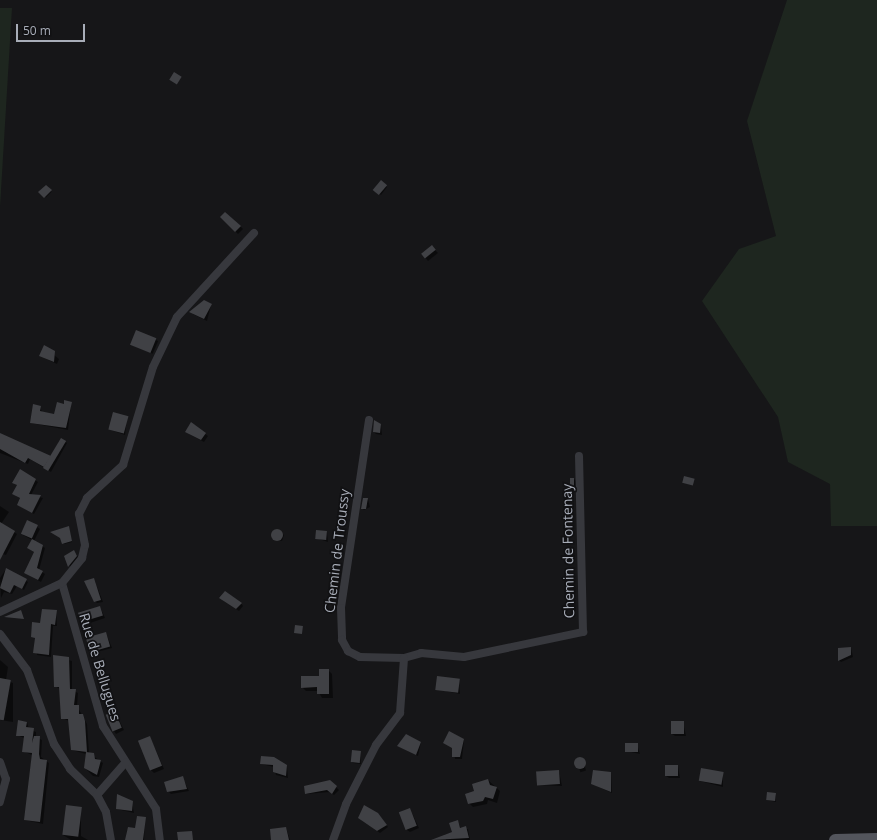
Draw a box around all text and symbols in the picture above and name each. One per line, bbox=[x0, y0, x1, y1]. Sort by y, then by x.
scale bar bbox=[18, 16, 87, 42]
text: 50 m bbox=[23, 22, 51, 39]
street label: Chemin de Fontenay bbox=[558, 484, 578, 618]
street label: Chemin de Troussy bbox=[321, 488, 353, 614]
street label: Rue de Bellugues bbox=[76, 611, 124, 723]

